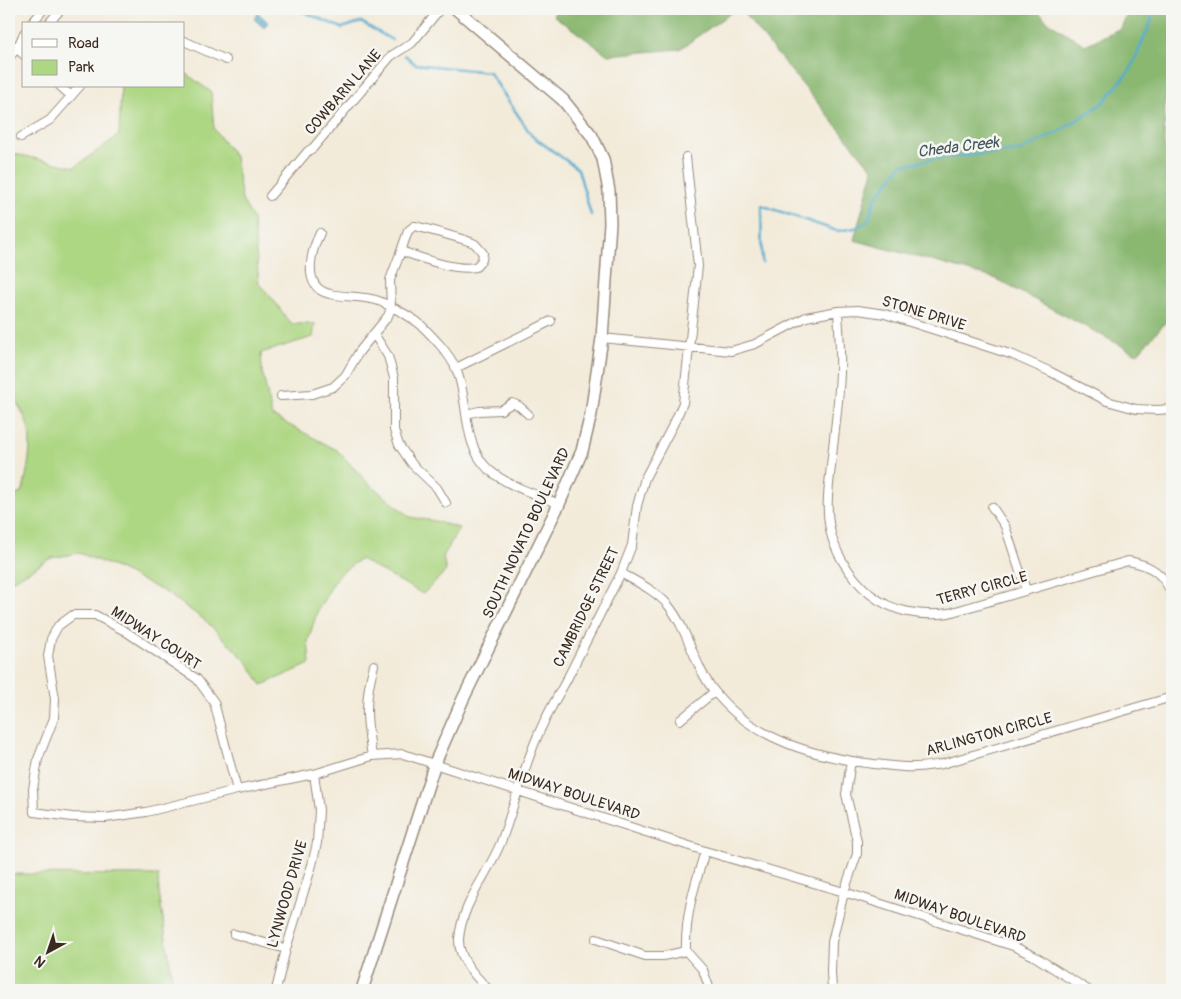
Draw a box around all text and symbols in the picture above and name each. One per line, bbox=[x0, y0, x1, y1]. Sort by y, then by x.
legend bbox=[22, 22, 185, 88]
text: Road bbox=[68, 34, 99, 53]
street label: COWBARN LANE bbox=[301, 45, 386, 139]
text: Park bbox=[68, 58, 95, 77]
water label: Cheda Creek bbox=[916, 132, 1001, 162]
street label: STONE DRIVE bbox=[880, 292, 968, 335]
street label: SOUTH NOVATO BOULEVARD bbox=[478, 445, 574, 622]
street label: CAMBRIDGE STREET bbox=[549, 544, 624, 670]
street label: TERRY CIRCLE bbox=[935, 567, 1030, 610]
street label: MIDWAY COURT bbox=[107, 602, 204, 674]
street label: ARLINGTON CIRCLE bbox=[924, 708, 1055, 761]
street label: MIDWAY BOULEVARD bbox=[505, 764, 642, 825]
street label: LYNWOOD DRIVE bbox=[263, 838, 312, 950]
street label: MIDWAY BOULEVARD bbox=[892, 885, 1028, 948]
north arrow bbox=[22, 926, 72, 976]
text: N bbox=[31, 952, 49, 971]

